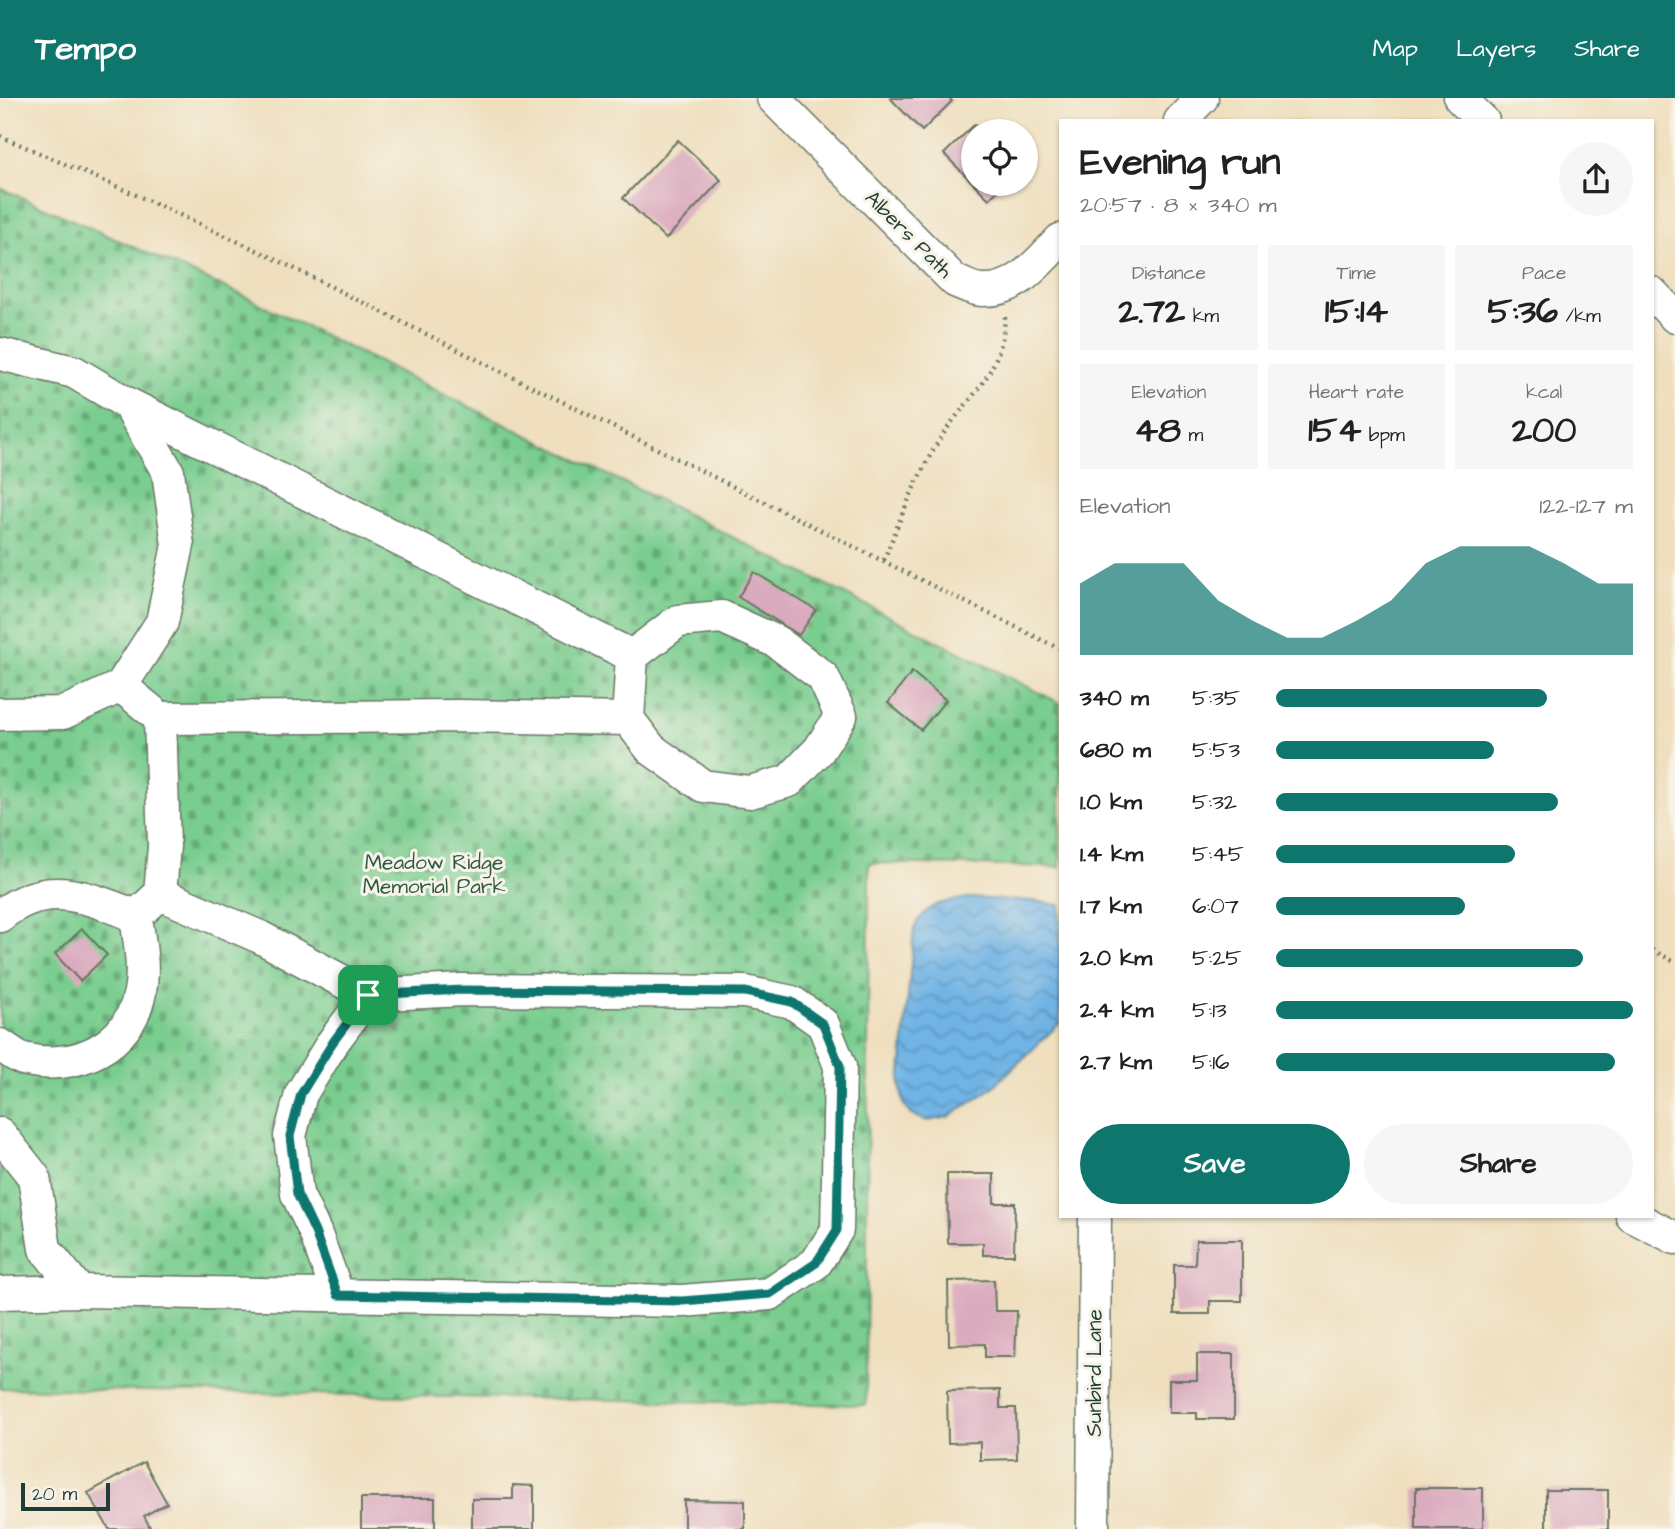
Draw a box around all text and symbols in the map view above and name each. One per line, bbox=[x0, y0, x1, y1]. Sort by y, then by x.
text: Tempo bbox=[35, 26, 136, 72]
text: Map bbox=[1373, 32, 1418, 66]
text: Layers bbox=[1456, 32, 1536, 66]
text: Share bbox=[1574, 32, 1640, 66]
map controls bbox=[961, 119, 1038, 196]
button: locate bbox=[961, 119, 1038, 196]
text: Evening run bbox=[1080, 137, 1281, 189]
button: share bbox=[1559, 142, 1633, 216]
street label: Albers Path bbox=[858, 184, 959, 285]
text: 20:57 · 8 × 340 m bbox=[1080, 189, 1277, 221]
text: Distance bbox=[1132, 260, 1206, 287]
text: Time bbox=[1337, 260, 1376, 287]
text: Pace bbox=[1522, 260, 1566, 287]
text: 2.72 bbox=[1119, 287, 1185, 336]
text: 15:14 bbox=[1325, 287, 1388, 336]
text: 5:36 bbox=[1488, 287, 1558, 336]
text: km bbox=[1185, 303, 1219, 330]
text: /km bbox=[1558, 303, 1601, 330]
text: Elevation bbox=[1131, 379, 1206, 406]
text: Heart rate bbox=[1309, 379, 1404, 406]
text: kcal bbox=[1526, 379, 1562, 406]
text: 48 bbox=[1134, 406, 1181, 455]
text: 154 bbox=[1308, 406, 1361, 455]
text: 200 bbox=[1512, 406, 1576, 455]
text: m bbox=[1181, 422, 1203, 449]
text: bpm bbox=[1361, 422, 1405, 449]
text: Elevation bbox=[1080, 490, 1171, 522]
text: 122–127 m bbox=[1539, 490, 1633, 522]
text: 340 m bbox=[1080, 682, 1149, 714]
text: 5:35 bbox=[1192, 682, 1240, 714]
text: 680 m bbox=[1080, 734, 1151, 766]
text: 5:53 bbox=[1192, 734, 1240, 766]
text: 1.0 km bbox=[1080, 786, 1142, 818]
text: 5:32 bbox=[1192, 786, 1237, 818]
text: 1.4 km bbox=[1080, 838, 1143, 870]
text: 5:45 bbox=[1192, 838, 1244, 870]
park label: Meadow Ridge Memorial Park bbox=[363, 848, 505, 901]
text: 1.7 km bbox=[1080, 890, 1142, 922]
text: 6:07 bbox=[1192, 890, 1239, 922]
text: 2.0 km bbox=[1080, 942, 1152, 974]
text: 5:25 bbox=[1192, 942, 1242, 974]
pin bbox=[338, 965, 398, 1025]
icon: arrive bbox=[349, 976, 387, 1014]
text: 2.4 km bbox=[1080, 994, 1153, 1026]
text: 5:13 bbox=[1192, 994, 1227, 1026]
text: 2.7 km bbox=[1080, 1046, 1152, 1078]
text: 5:16 bbox=[1192, 1046, 1230, 1078]
button: Save bbox=[1080, 1124, 1350, 1204]
button: Share bbox=[1364, 1124, 1633, 1204]
street label: Sunbird Lane bbox=[1080, 1309, 1109, 1437]
scale bar bbox=[21, 1480, 110, 1512]
text: 20 m bbox=[32, 1481, 77, 1508]

